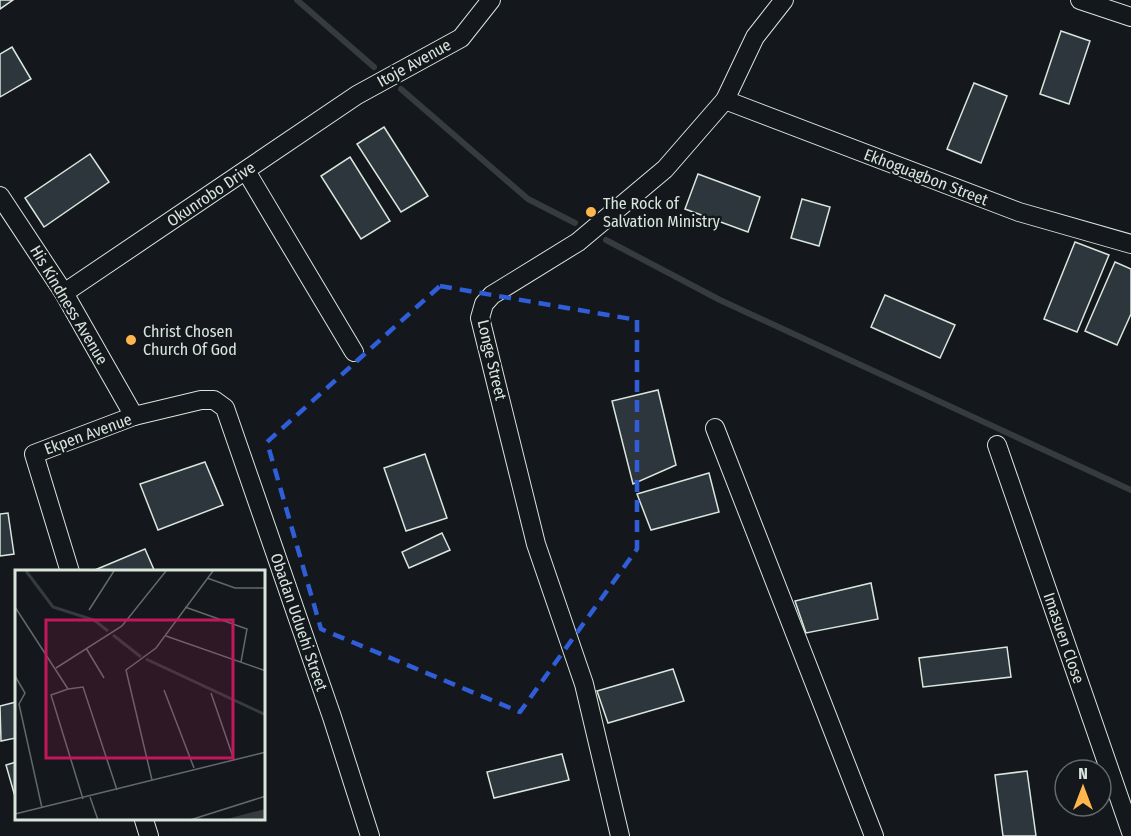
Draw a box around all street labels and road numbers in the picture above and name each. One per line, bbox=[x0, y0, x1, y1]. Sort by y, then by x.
street label: Itoje Avenue bbox=[374, 35, 454, 91]
street label: Ekhoguagbon Street bbox=[861, 145, 991, 210]
street label: Okunrobo Drive bbox=[163, 157, 259, 230]
street label: His Kindness Avenue bbox=[26, 242, 112, 368]
street label: Longe Street bbox=[474, 318, 511, 403]
street label: Ekpen Avenue bbox=[42, 409, 134, 459]
street label: Obadan Uduehi Street bbox=[266, 550, 332, 694]
street label: Imasuen Close bbox=[1040, 590, 1088, 686]

